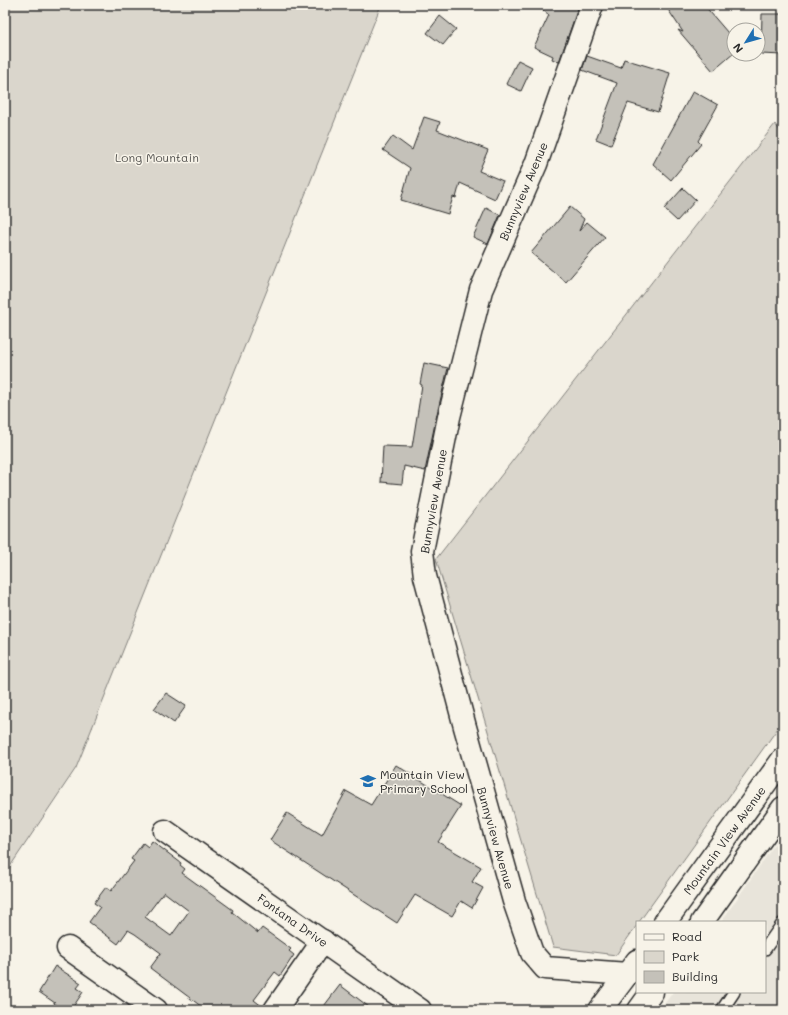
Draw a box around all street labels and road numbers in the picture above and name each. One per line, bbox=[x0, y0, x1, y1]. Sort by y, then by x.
street label: Bunnyview Avenue bbox=[495, 139, 551, 243]
street label: Bunnyview Avenue bbox=[416, 448, 450, 554]
street label: Mountain View Avenue bbox=[679, 783, 769, 897]
street label: Bunnyview Avenue bbox=[474, 785, 518, 891]
street label: Fontana Drive bbox=[254, 890, 332, 950]

